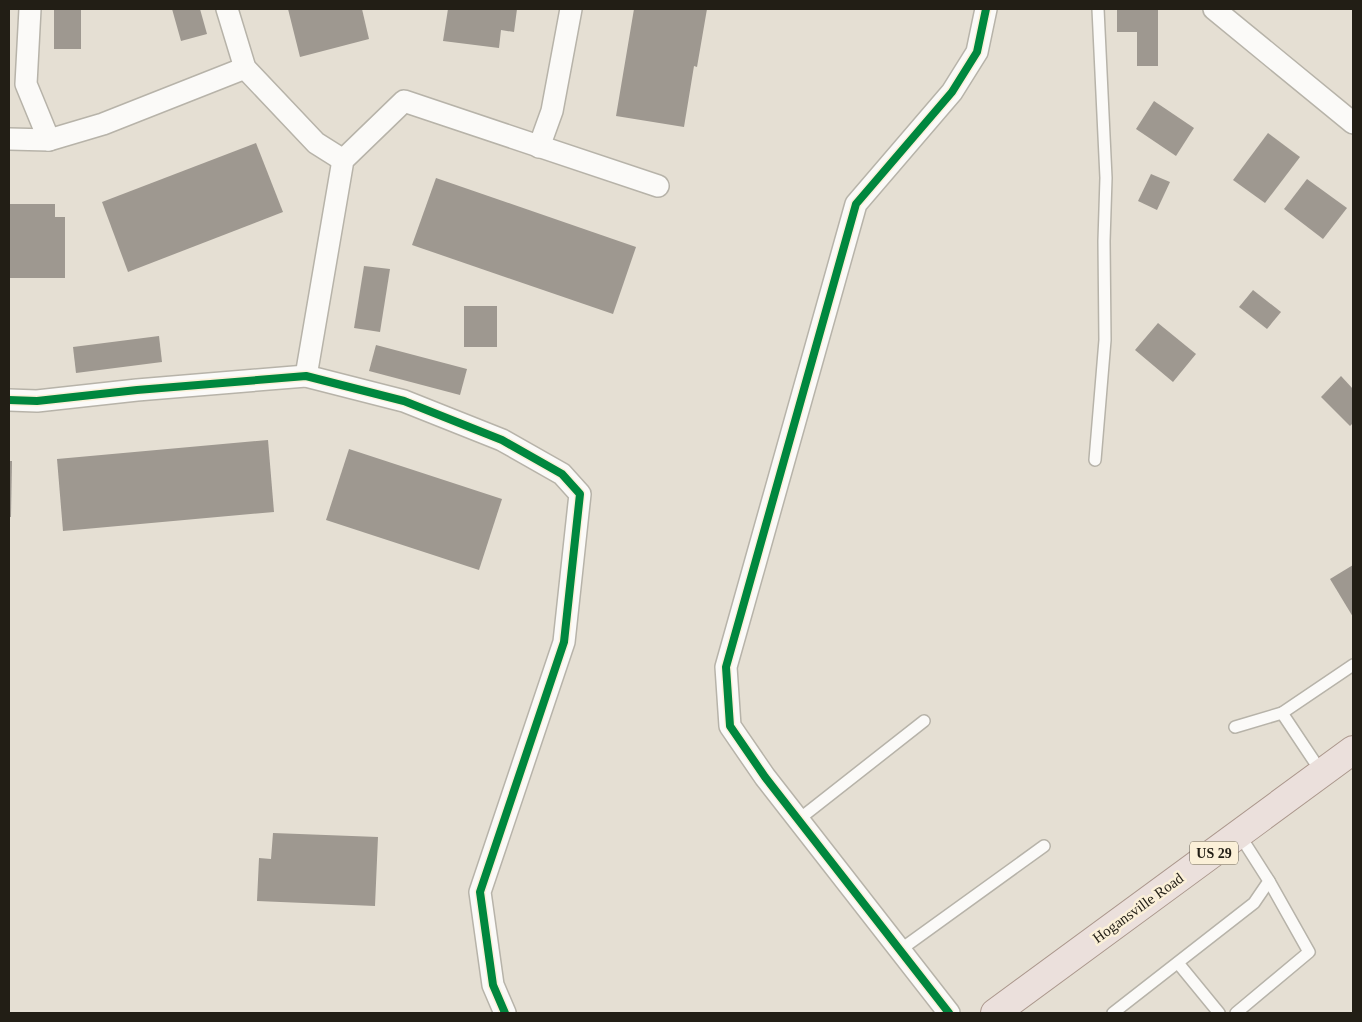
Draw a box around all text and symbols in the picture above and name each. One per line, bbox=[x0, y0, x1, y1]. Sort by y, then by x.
road number: US 29 bbox=[1190, 841, 1238, 864]
street label: Hogansville Road bbox=[1090, 870, 1187, 946]

